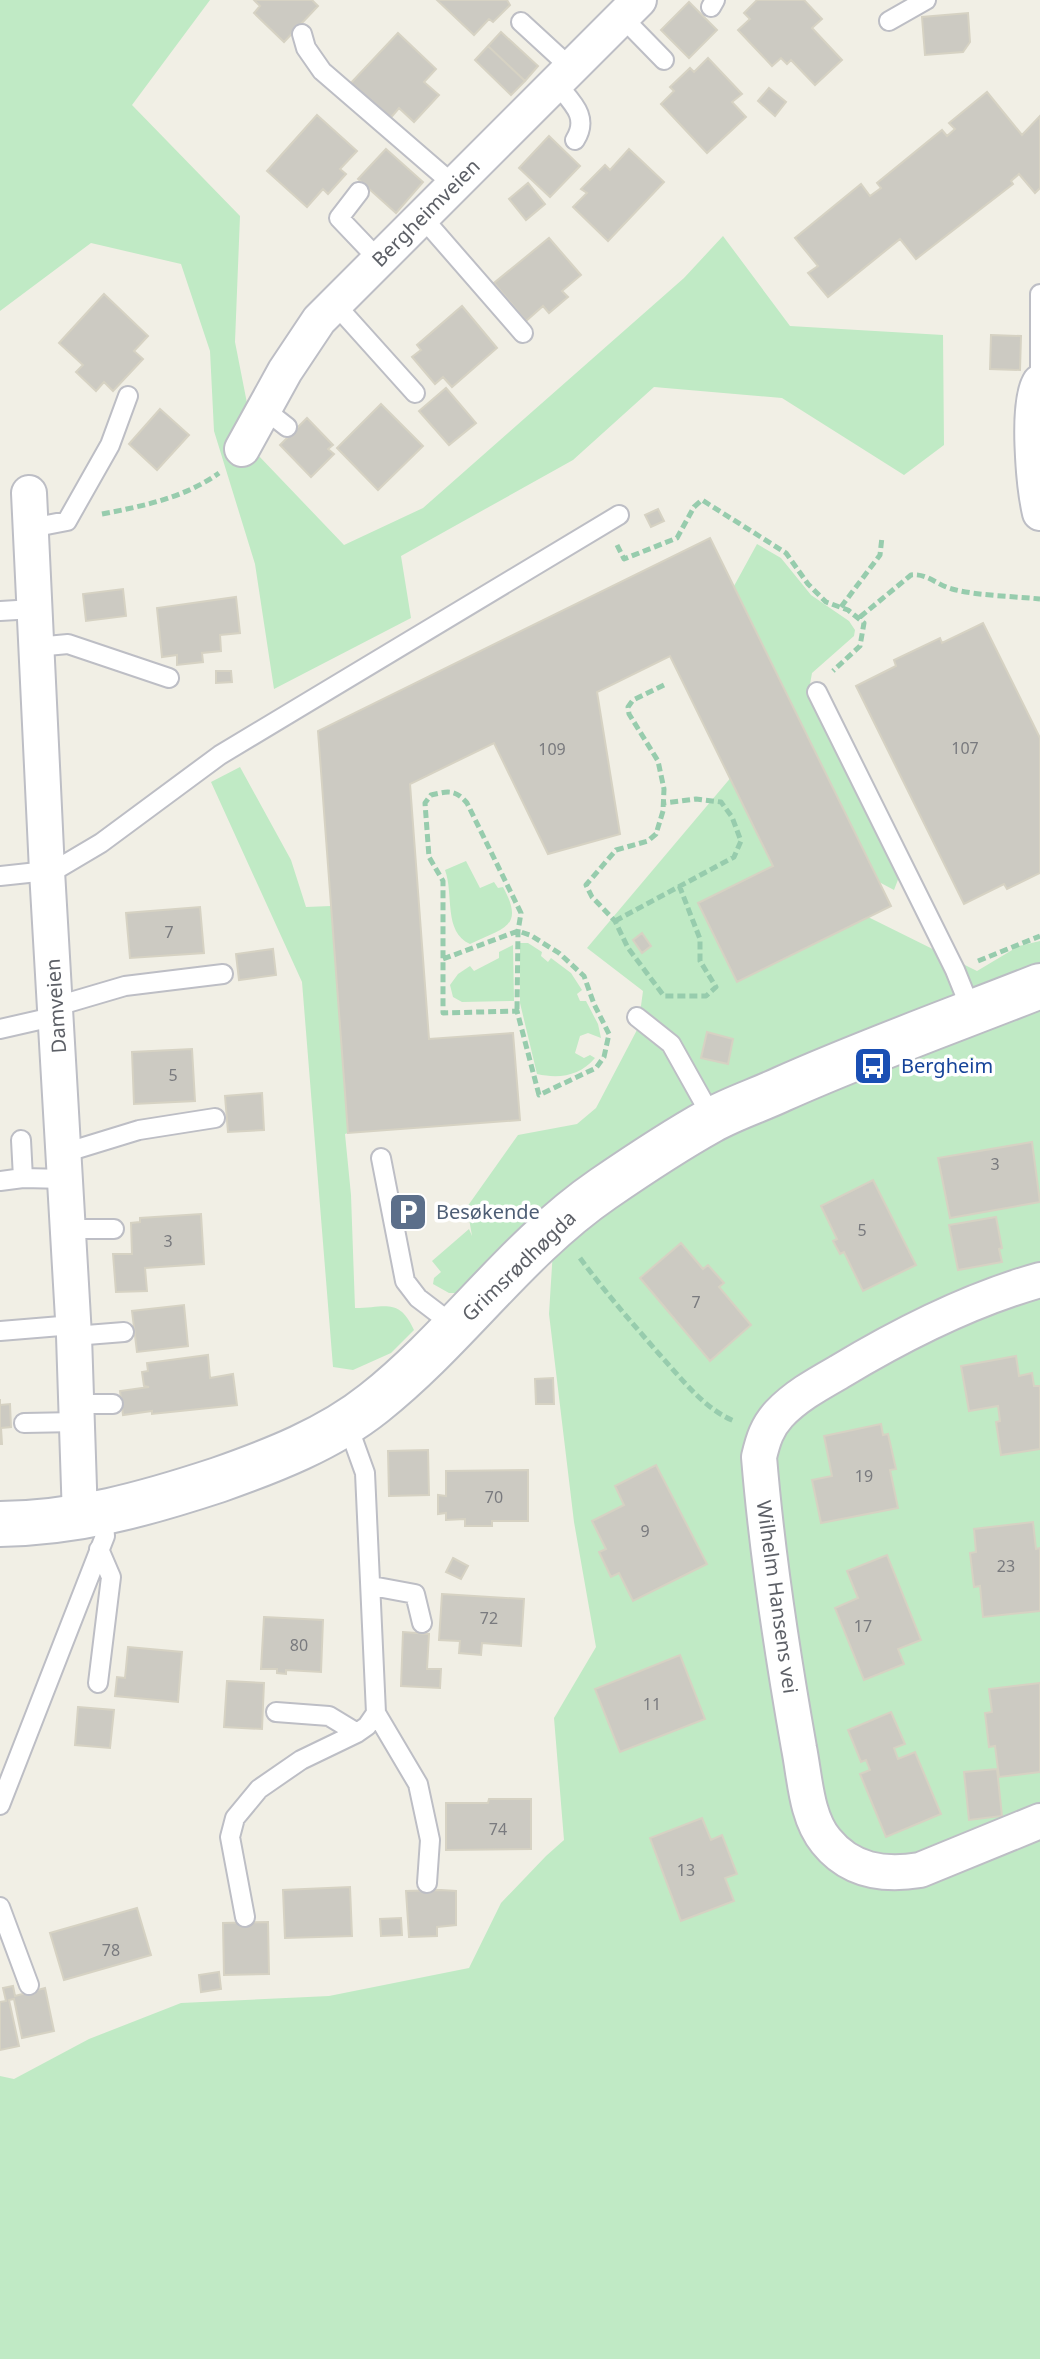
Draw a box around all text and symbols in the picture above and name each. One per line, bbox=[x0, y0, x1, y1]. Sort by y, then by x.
street label: Bergheimveien bbox=[366, 153, 486, 273]
house number: 107 bbox=[951, 737, 979, 759]
house number: 109 bbox=[538, 738, 566, 760]
house number: 7 bbox=[164, 921, 174, 943]
street label: Damveien bbox=[39, 958, 72, 1054]
bus stop icon: Bergheim bbox=[852, 1045, 894, 1087]
place label: Bergheim bbox=[901, 1052, 993, 1079]
house number: 5 bbox=[168, 1064, 178, 1086]
house number: 3 bbox=[990, 1153, 1000, 1175]
parking icon: Besøkende bbox=[387, 1191, 429, 1233]
place label: Besøkende bbox=[436, 1198, 540, 1225]
street label: Grimsrødhøgda bbox=[456, 1204, 582, 1327]
house number: 5 bbox=[857, 1219, 867, 1241]
house number: 3 bbox=[163, 1230, 173, 1252]
house number: 7 bbox=[691, 1291, 701, 1313]
house number: 19 bbox=[855, 1465, 873, 1487]
house number: 70 bbox=[485, 1486, 503, 1508]
street label: Wilhelm Hansens vei bbox=[751, 1499, 804, 1695]
house number: 9 bbox=[640, 1520, 650, 1542]
house number: 23 bbox=[997, 1555, 1015, 1577]
house number: 72 bbox=[480, 1607, 498, 1629]
house number: 17 bbox=[854, 1615, 872, 1637]
house number: 80 bbox=[290, 1634, 308, 1656]
house number: 11 bbox=[643, 1693, 661, 1715]
house number: 74 bbox=[489, 1818, 507, 1840]
house number: 13 bbox=[677, 1859, 695, 1881]
house number: 78 bbox=[102, 1939, 120, 1961]

